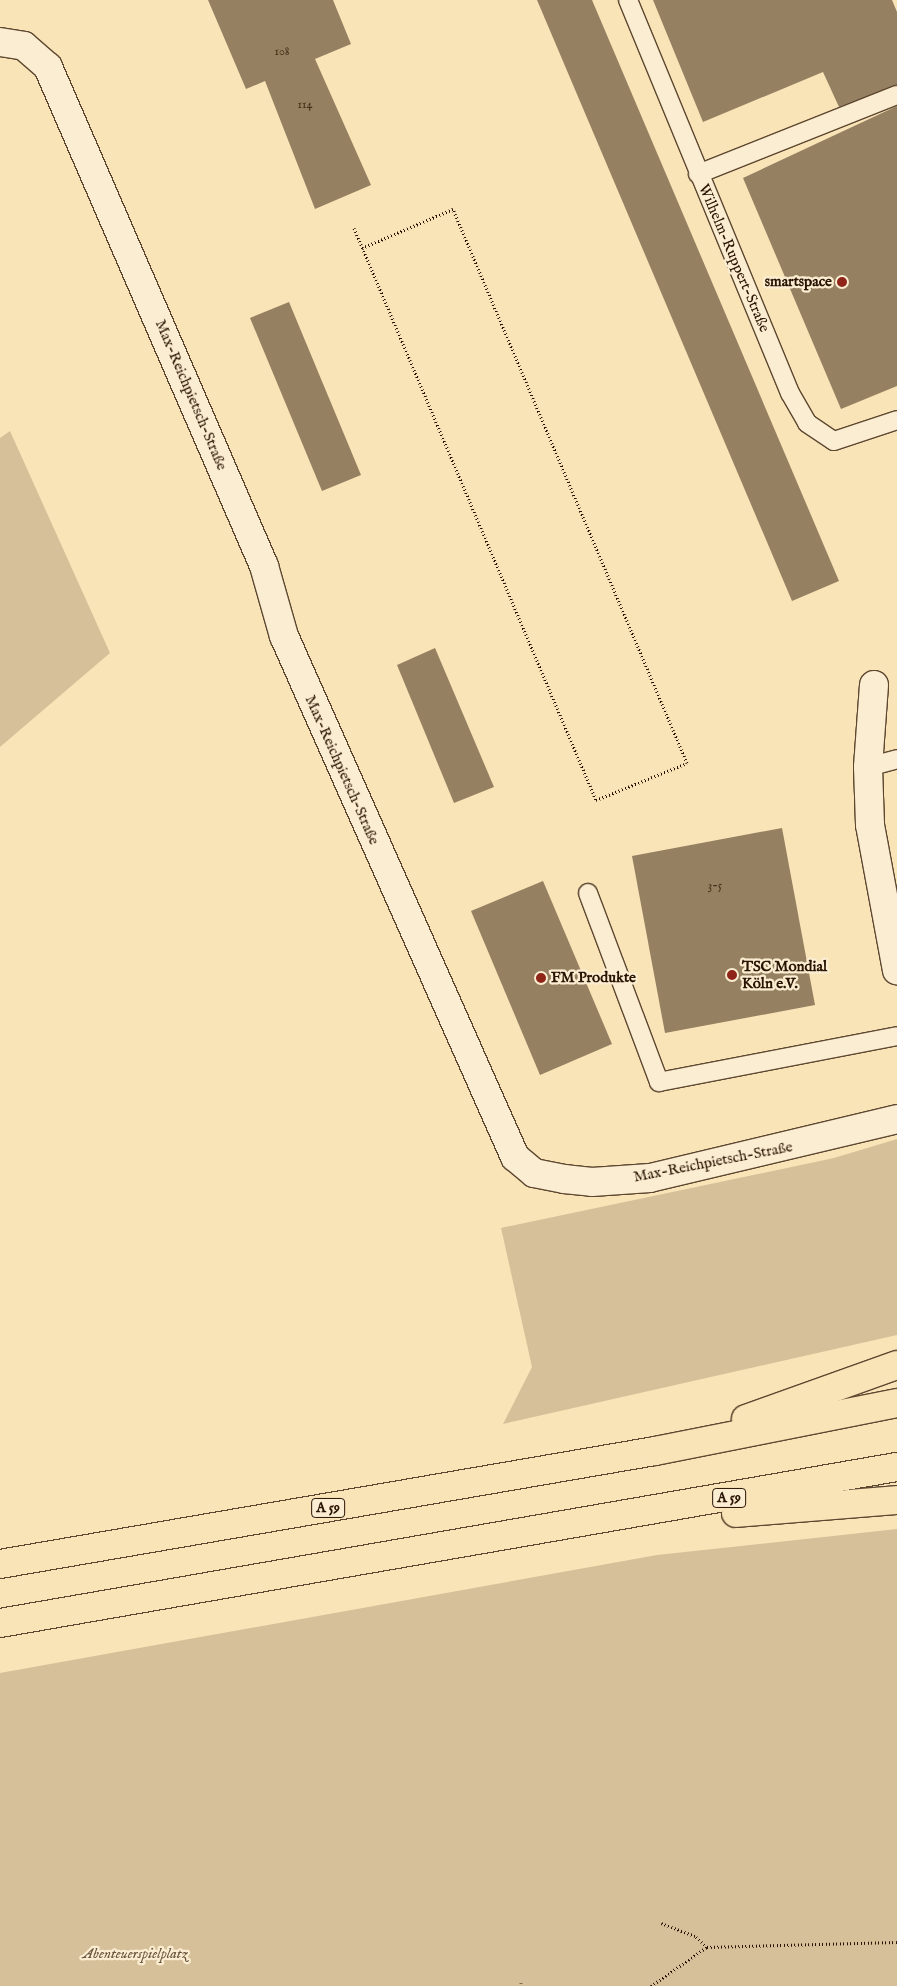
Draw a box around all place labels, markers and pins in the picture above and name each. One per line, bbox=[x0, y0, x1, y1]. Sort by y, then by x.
place label: smartspace bbox=[765, 273, 832, 291]
marker: smartspace bbox=[836, 276, 848, 288]
place label: TSC Mondial Köln e.V. bbox=[742, 957, 827, 992]
place label: FM Produkte bbox=[551, 969, 636, 987]
marker: TSC Mondial Köln e.V. bbox=[726, 969, 738, 981]
marker: FM Produkte bbox=[535, 972, 547, 984]

